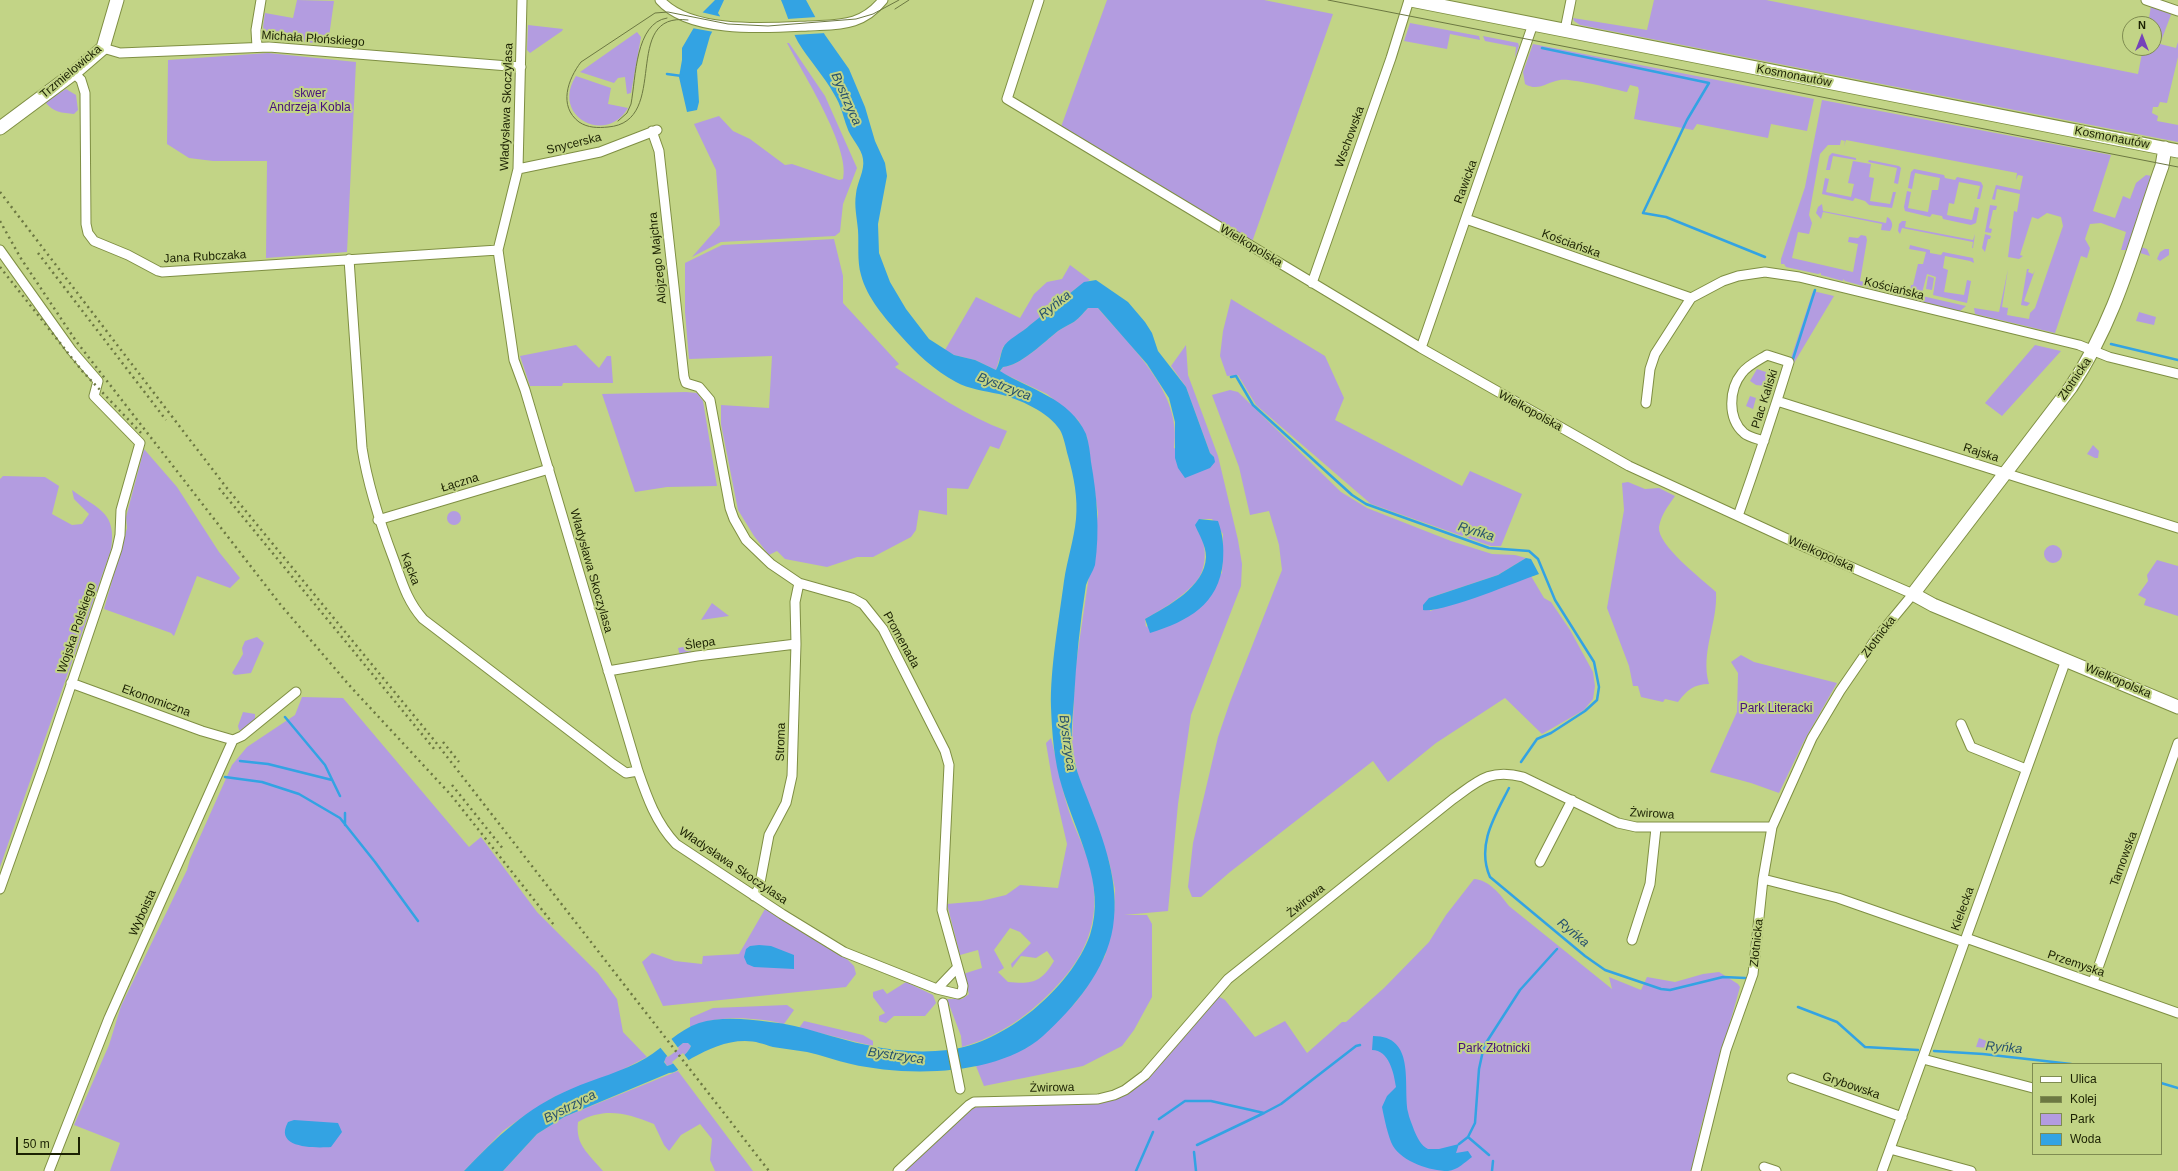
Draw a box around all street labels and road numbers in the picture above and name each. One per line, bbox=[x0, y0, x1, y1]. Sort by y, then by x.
street label: Michała Płońskiego bbox=[261, 28, 365, 50]
street label: Trzmielowicka bbox=[37, 42, 105, 102]
street label: Władysława Skoczylasa bbox=[498, 43, 516, 171]
street label: Kosmonautów bbox=[1755, 62, 1833, 90]
street label: Wschowska bbox=[1332, 104, 1368, 170]
street label: Kosmonautów bbox=[2073, 124, 2151, 152]
street label: Snycerska bbox=[545, 130, 603, 158]
street label: Rawicka bbox=[1451, 158, 1481, 206]
street label: Alojzego Majchra bbox=[646, 211, 670, 305]
street label: Wielkopolska bbox=[1217, 222, 1285, 270]
street label: Kościańska bbox=[1540, 227, 1602, 261]
street label: Jana Rubczaka bbox=[163, 248, 247, 266]
street label: Kościańska bbox=[1862, 275, 1926, 303]
street label: Złotnicka bbox=[2056, 355, 2094, 403]
street label: Plac Kaliski bbox=[1749, 368, 1781, 430]
street label: Wielkopolska bbox=[1496, 388, 1564, 434]
street label: Rajska bbox=[1961, 440, 2001, 466]
street label: Łączna bbox=[439, 470, 481, 496]
street label: Władysława Skoczylasa bbox=[566, 507, 616, 635]
street label: Wielkopolska bbox=[1786, 533, 1856, 575]
street label: Kącka bbox=[397, 551, 423, 587]
street label: Wojska Polskiego bbox=[55, 581, 99, 675]
street label: Promenada bbox=[880, 609, 922, 671]
street label: Złotnicka bbox=[1859, 613, 1899, 661]
street label: Ślepa bbox=[684, 635, 716, 653]
street label: Wielkopolska bbox=[2083, 661, 2153, 701]
street label: Ekonomiczna bbox=[120, 682, 192, 720]
street label: Stroma bbox=[773, 722, 789, 762]
street label: Żwirowa bbox=[1629, 806, 1675, 822]
street label: Władysława Skoczylasa bbox=[676, 824, 790, 908]
street label: Tarnowska bbox=[2107, 830, 2141, 888]
street label: Żwirowa bbox=[1284, 881, 1328, 921]
street label: Kielecka bbox=[1948, 885, 1978, 933]
street label: Wyboista bbox=[126, 888, 160, 938]
street label: Złotnicka bbox=[1747, 918, 1767, 968]
street label: Przemyska bbox=[2046, 948, 2106, 980]
street label: Grybowska bbox=[1820, 1069, 1882, 1103]
street label: Żwirowa bbox=[1030, 1080, 1074, 1096]

